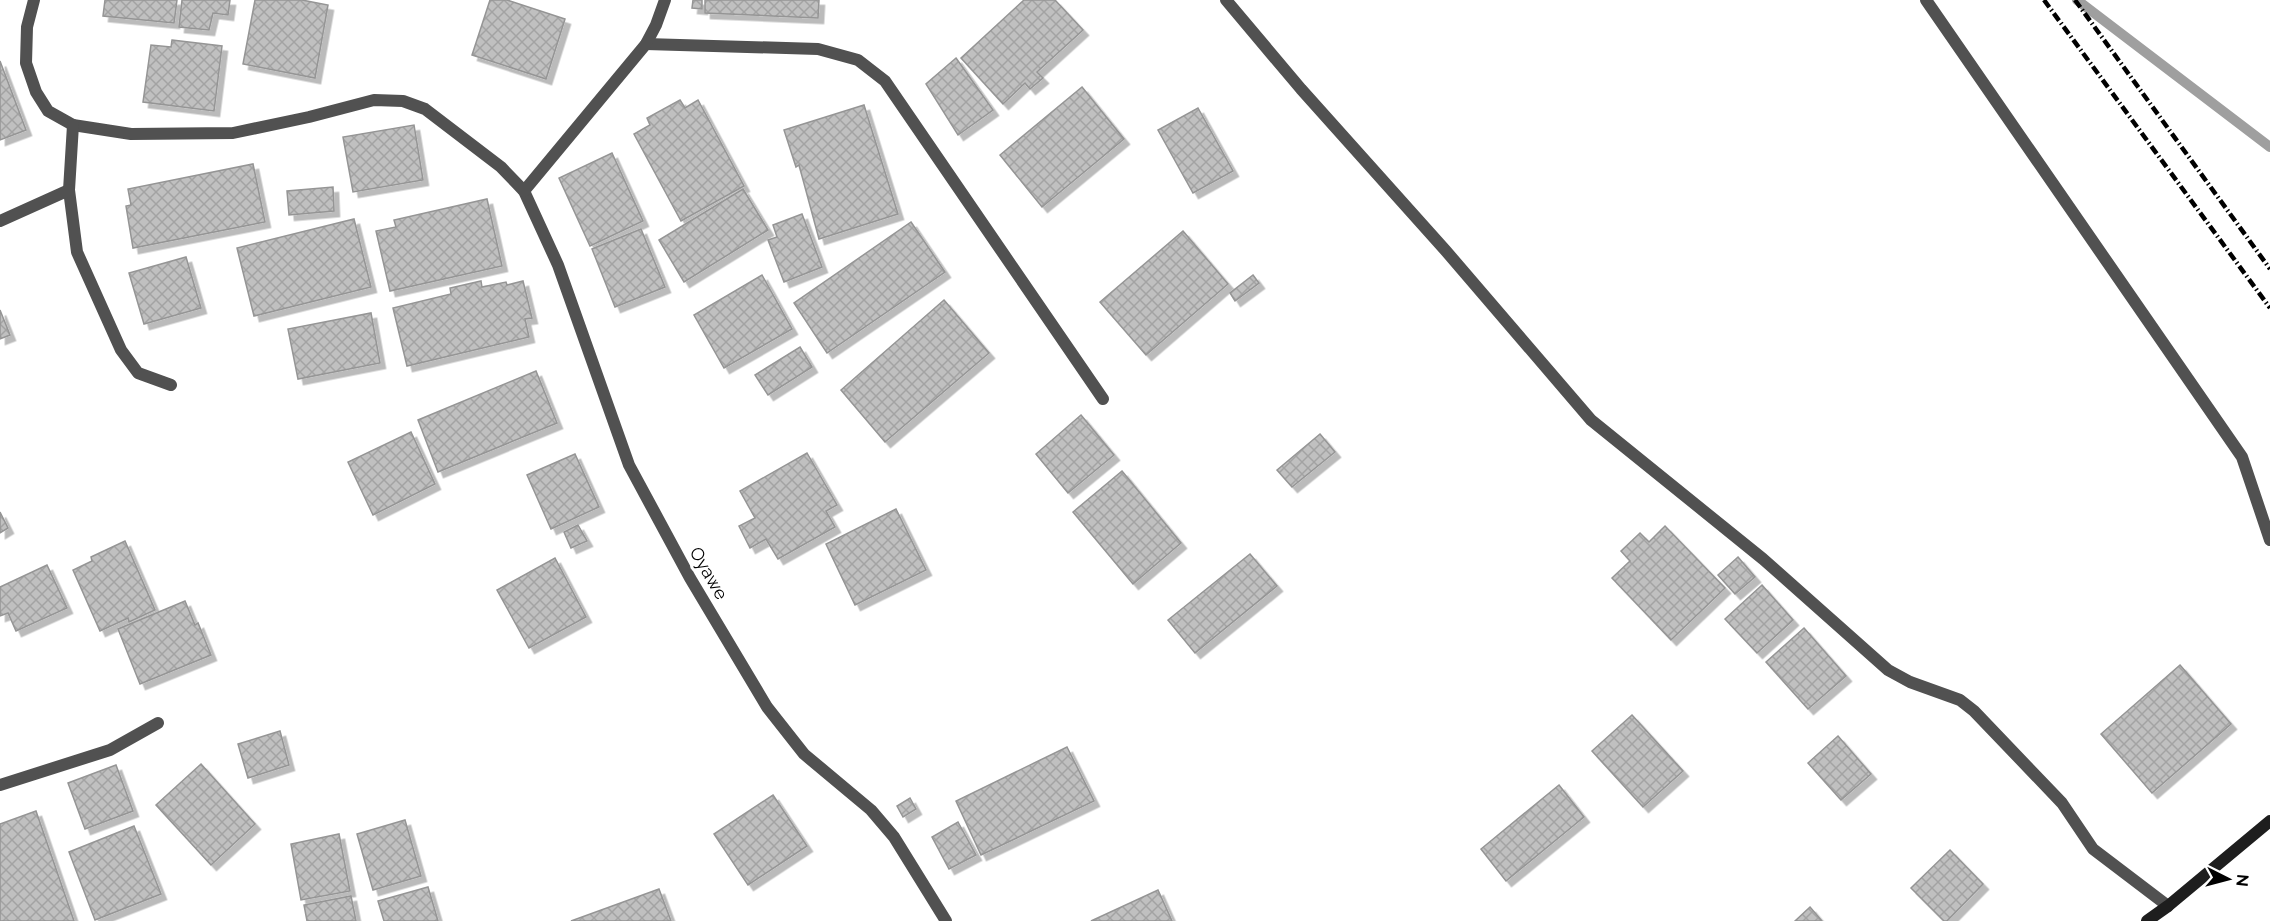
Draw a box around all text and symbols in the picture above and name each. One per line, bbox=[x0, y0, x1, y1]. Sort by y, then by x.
street label: Oyawe bbox=[686, 543, 733, 603]
north arrow bbox=[2198, 849, 2258, 909]
text: N bbox=[2232, 873, 2253, 888]

